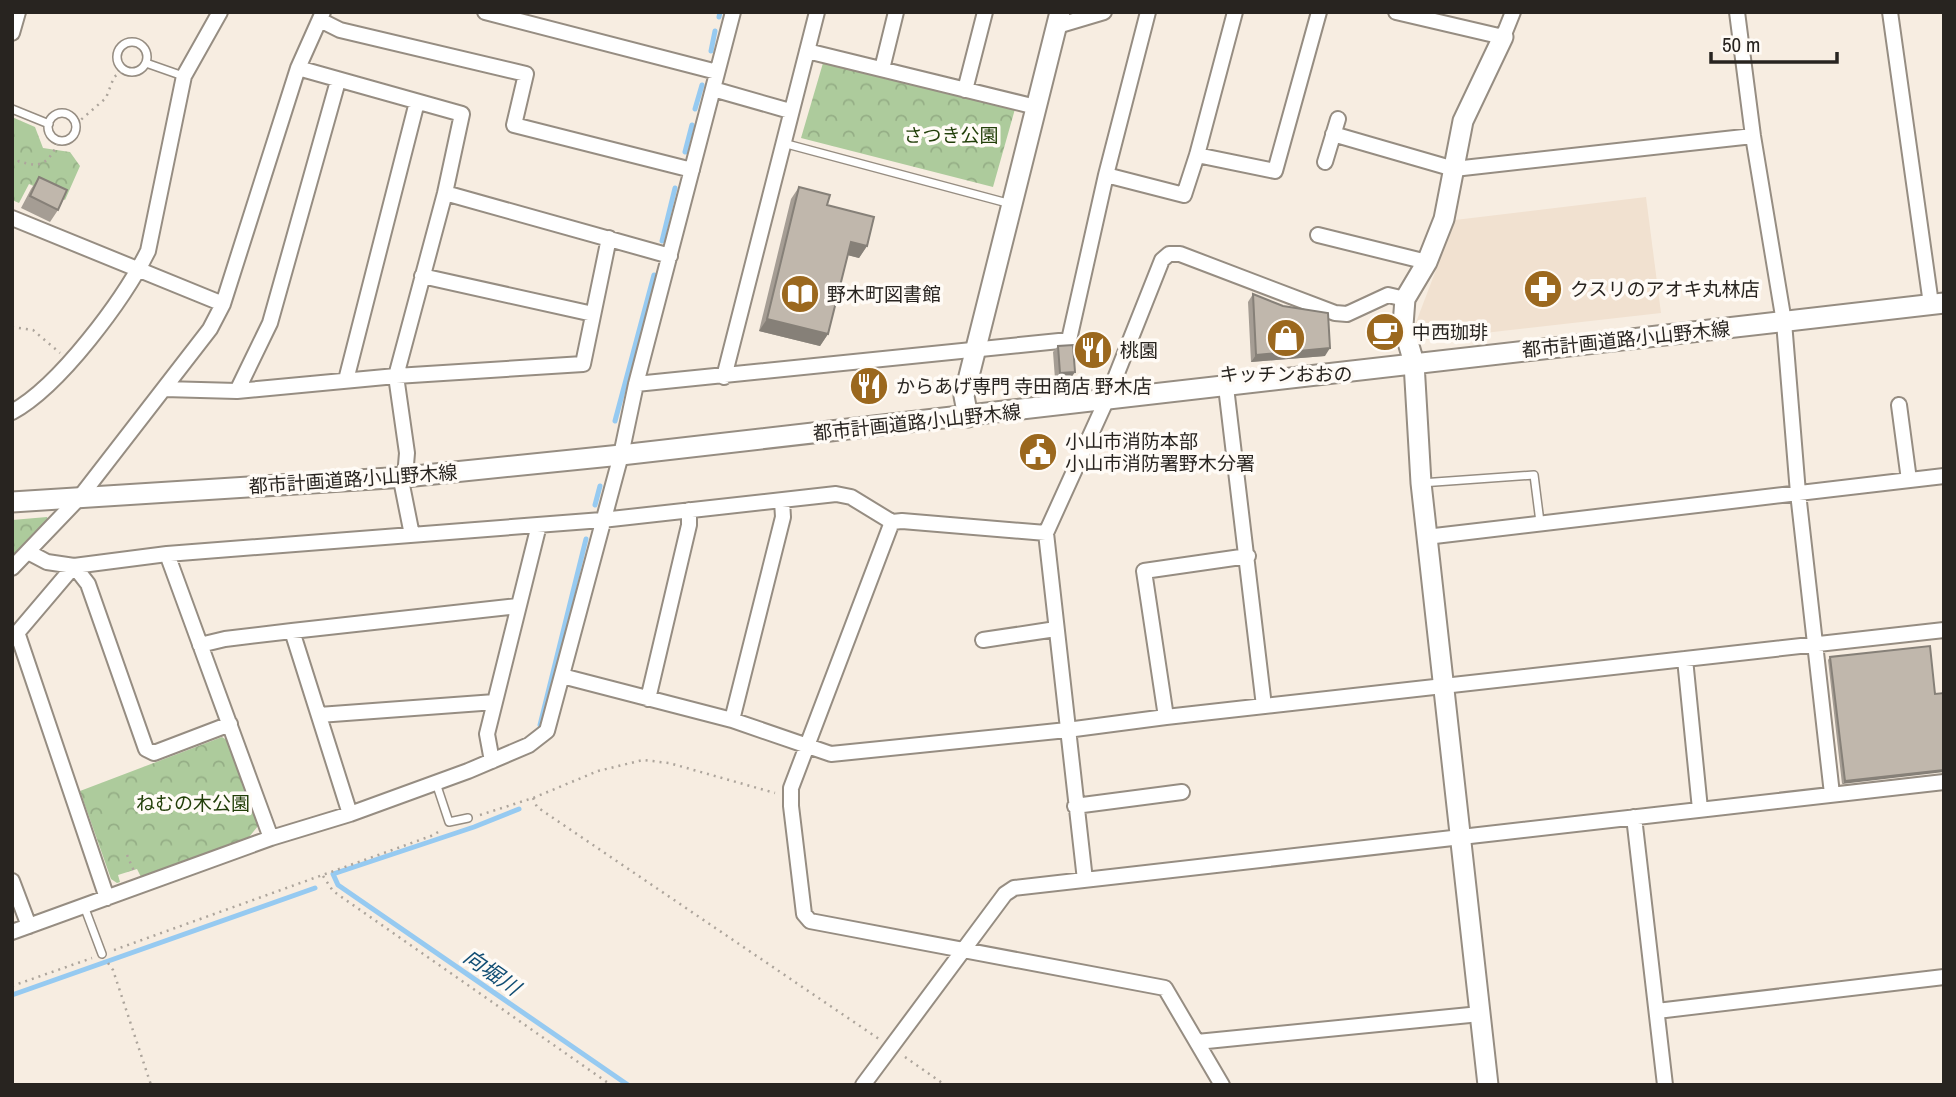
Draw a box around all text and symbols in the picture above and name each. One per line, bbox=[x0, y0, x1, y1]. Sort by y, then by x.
scale bar bbox=[1711, 21, 1837, 65]
text: 50 m bbox=[1722, 30, 1760, 59]
park label: さつき公園 bbox=[903, 122, 999, 148]
pharmacy icon: クスリのアオキ丸林店 bbox=[1522, 268, 1564, 310]
library icon: 野木町図書館 bbox=[779, 273, 821, 315]
place label: クスリのアオキ丸林店 bbox=[1570, 276, 1759, 302]
place label: 野木町図書館 bbox=[827, 281, 941, 307]
cafe icon: 中西珈琲 bbox=[1364, 311, 1406, 353]
street label: 都市計画道路小山野木線 bbox=[1521, 315, 1731, 363]
shop icon: キッチンおおの bbox=[1265, 317, 1307, 359]
place label: 中西珈琲 bbox=[1412, 319, 1488, 345]
restaurant icon: 桃園 bbox=[1072, 329, 1114, 371]
place label: 桃園 bbox=[1120, 337, 1158, 363]
place label: キッチンおおの bbox=[1219, 361, 1353, 387]
restaurant icon: からあげ専門 寺田商店 野木店 bbox=[848, 365, 890, 407]
place label: からあげ専門 寺田商店 野木店 bbox=[896, 373, 1152, 399]
street label: 都市計画道路小山野木線 bbox=[812, 398, 1022, 446]
place label: 小山市消防本部 小山市消防署野木分署 bbox=[1065, 428, 1255, 476]
public building icon: 小山市消防本部 小山市消防署野木分署 bbox=[1017, 431, 1059, 473]
street label: 都市計画道路小山野木線 bbox=[248, 459, 458, 499]
park label: ねむの木公園 bbox=[136, 790, 250, 816]
water label: 向堀川 bbox=[458, 942, 528, 1003]

